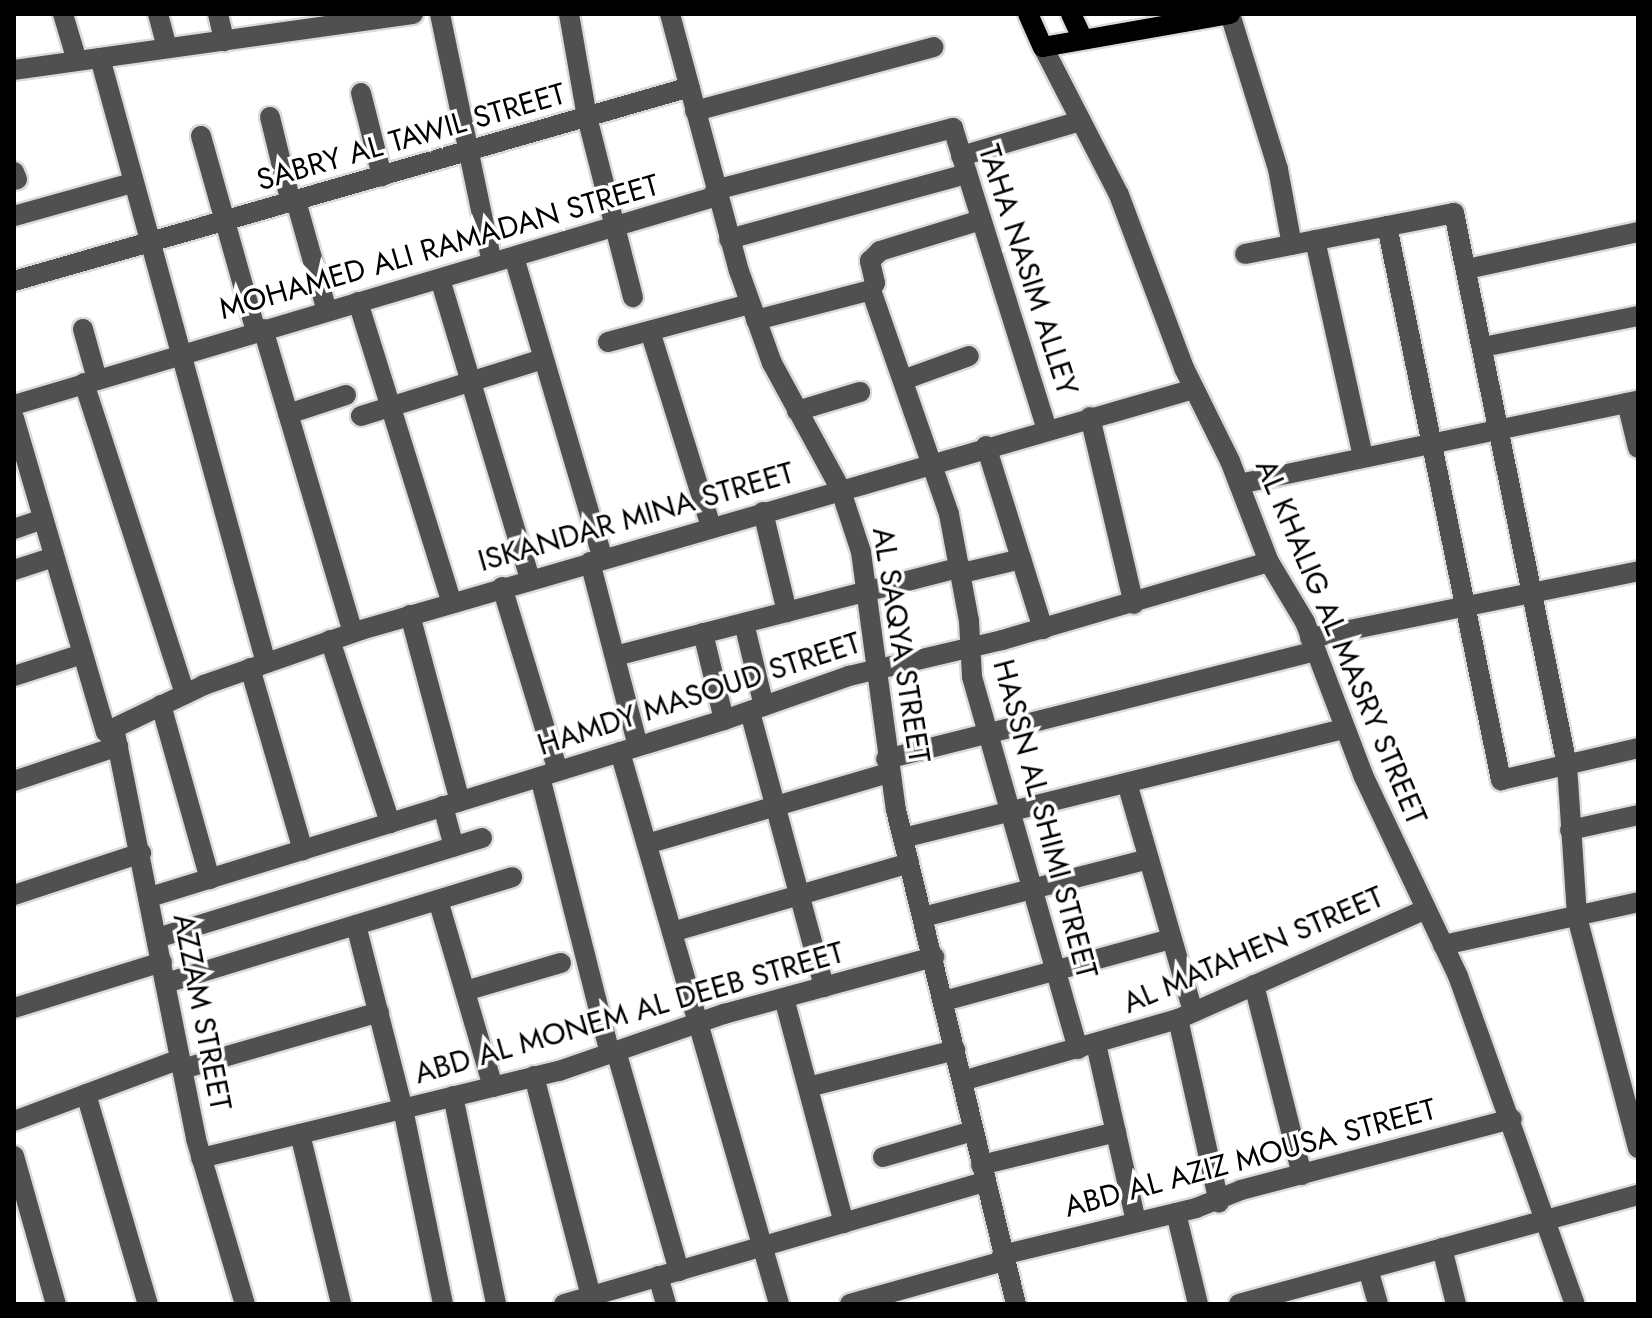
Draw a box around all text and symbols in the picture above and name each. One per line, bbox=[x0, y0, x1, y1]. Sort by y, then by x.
street label: SABRY AL TAWIL STREET bbox=[253, 76, 569, 198]
street label: TAHA NASIM ALLEY bbox=[971, 140, 1085, 400]
street label: MOHAMED ALI RAMADAN STREET bbox=[215, 167, 663, 327]
street label: AL KHALIG AL MASRY STREET bbox=[1248, 454, 1434, 830]
street label: ISKANDAR MINA STREET bbox=[474, 455, 798, 579]
street label: AL SAQYA STREET bbox=[865, 525, 937, 765]
street label: HAMDY MASOUD STREET bbox=[533, 625, 865, 763]
street label: HASSN AL SHIMI STREET bbox=[985, 656, 1105, 982]
street label: AL MATAHEN STREET bbox=[1117, 879, 1389, 1021]
street label: AZZAM STREET bbox=[165, 911, 239, 1113]
street label: ABD AL MONEM AL DEEB STREET bbox=[410, 934, 848, 1092]
street label: ABD AL AZIZ MOUSA STREET bbox=[1060, 1091, 1440, 1225]

